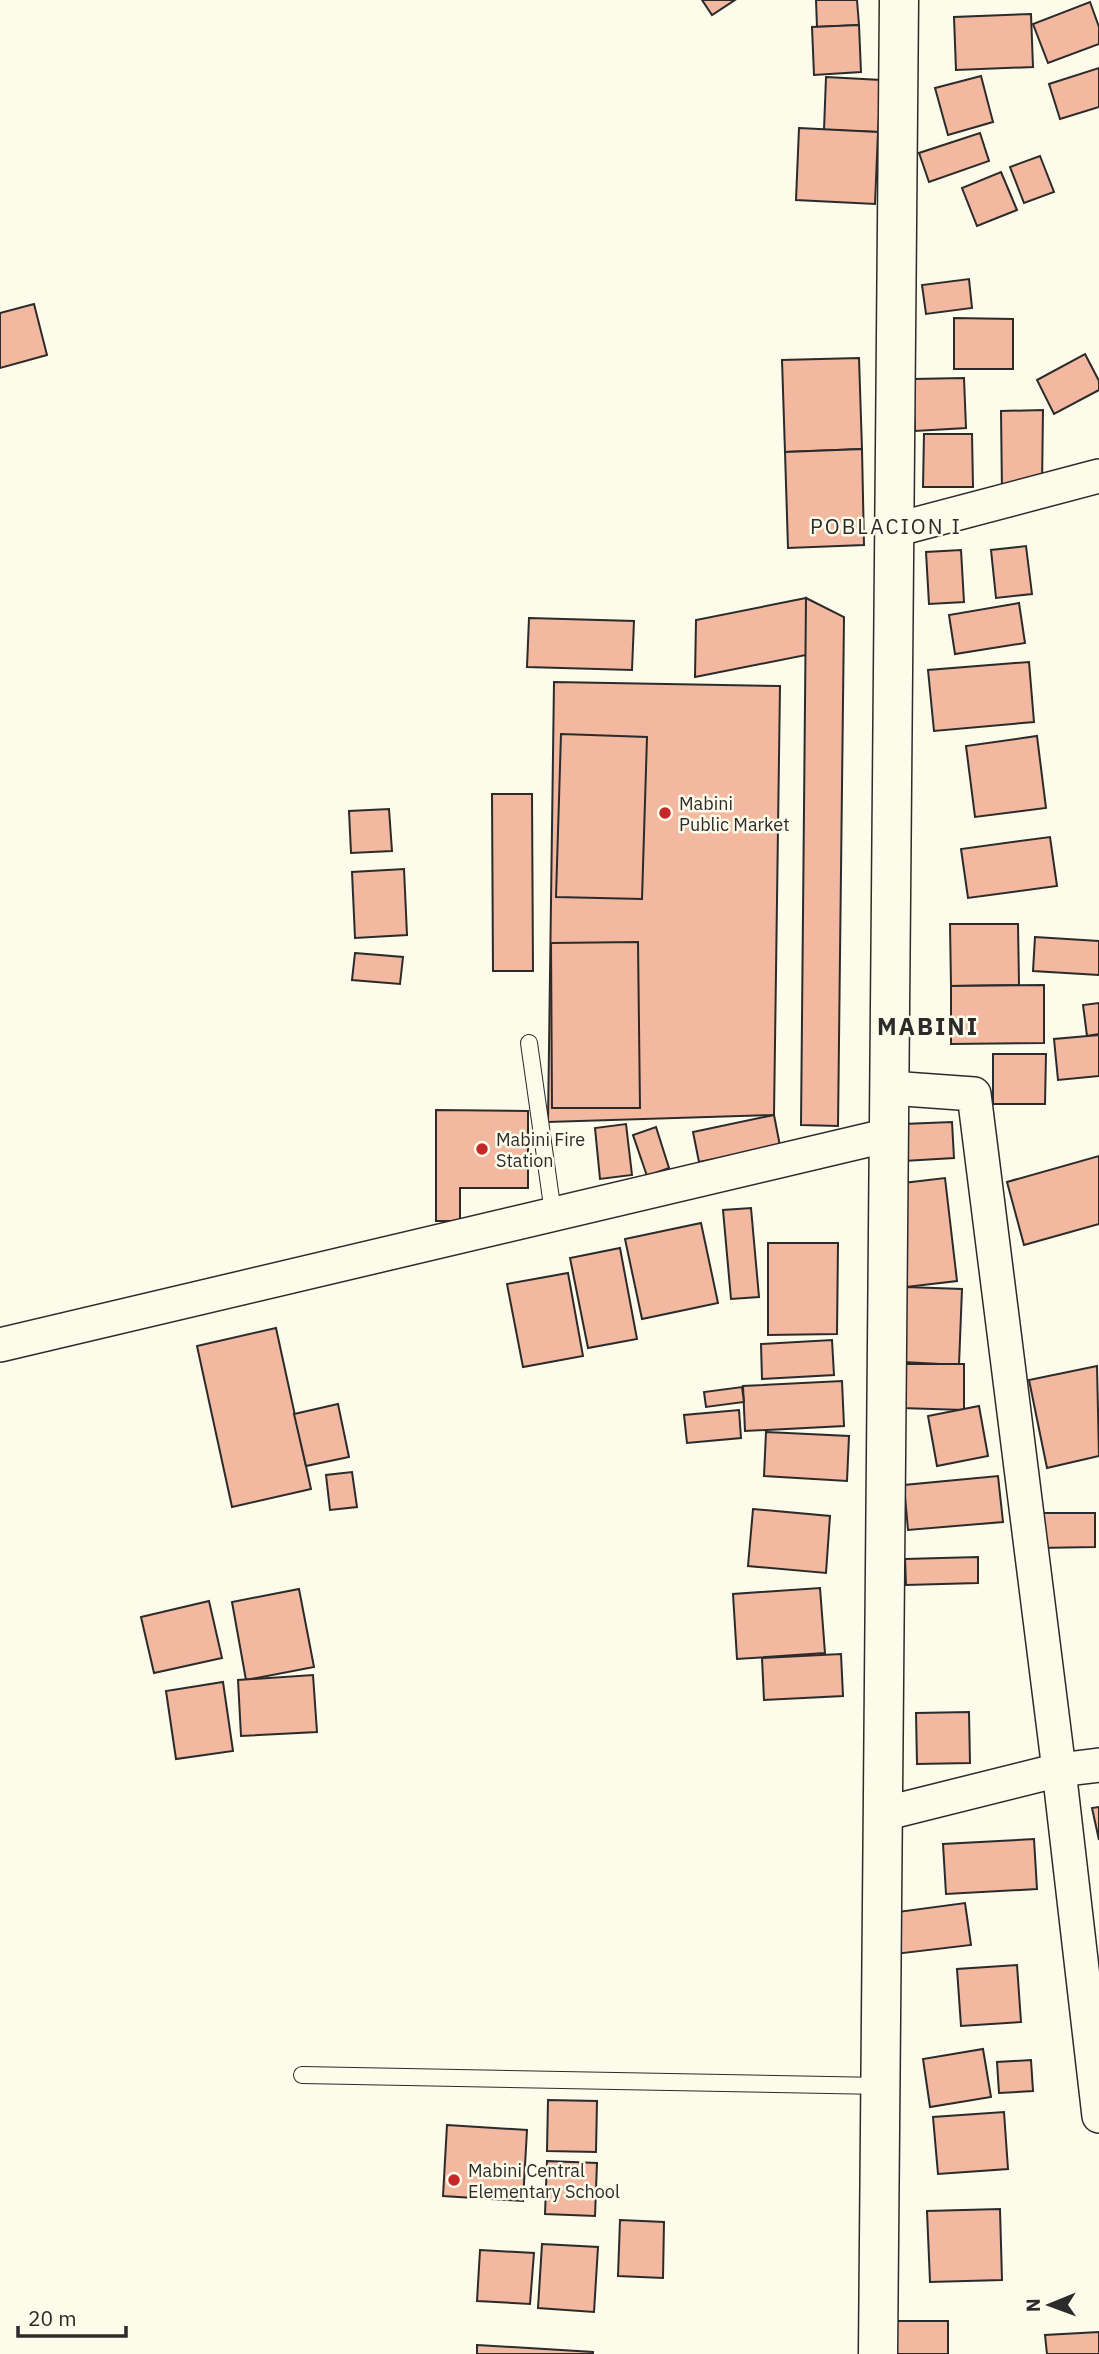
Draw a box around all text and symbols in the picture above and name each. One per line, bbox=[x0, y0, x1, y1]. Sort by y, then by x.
district label: POBLACION I bbox=[810, 512, 962, 540]
place label: Mabini Public Market bbox=[679, 792, 789, 836]
marker: Mabini Public Market bbox=[657, 805, 673, 821]
district label: MABINI bbox=[877, 1010, 979, 1042]
place label: Mabini Fire Station bbox=[496, 1128, 585, 1172]
marker: Mabini Fire Station bbox=[474, 1141, 490, 1157]
place label: Mabini Central Elementary School bbox=[468, 2159, 620, 2203]
marker: Mabini Central Elementary School bbox=[446, 2172, 462, 2188]
north arrow bbox=[1015, 2270, 1085, 2340]
scale bar bbox=[18, 2294, 126, 2338]
text: N bbox=[1021, 2298, 1045, 2312]
text: 20 m bbox=[28, 2304, 77, 2332]

